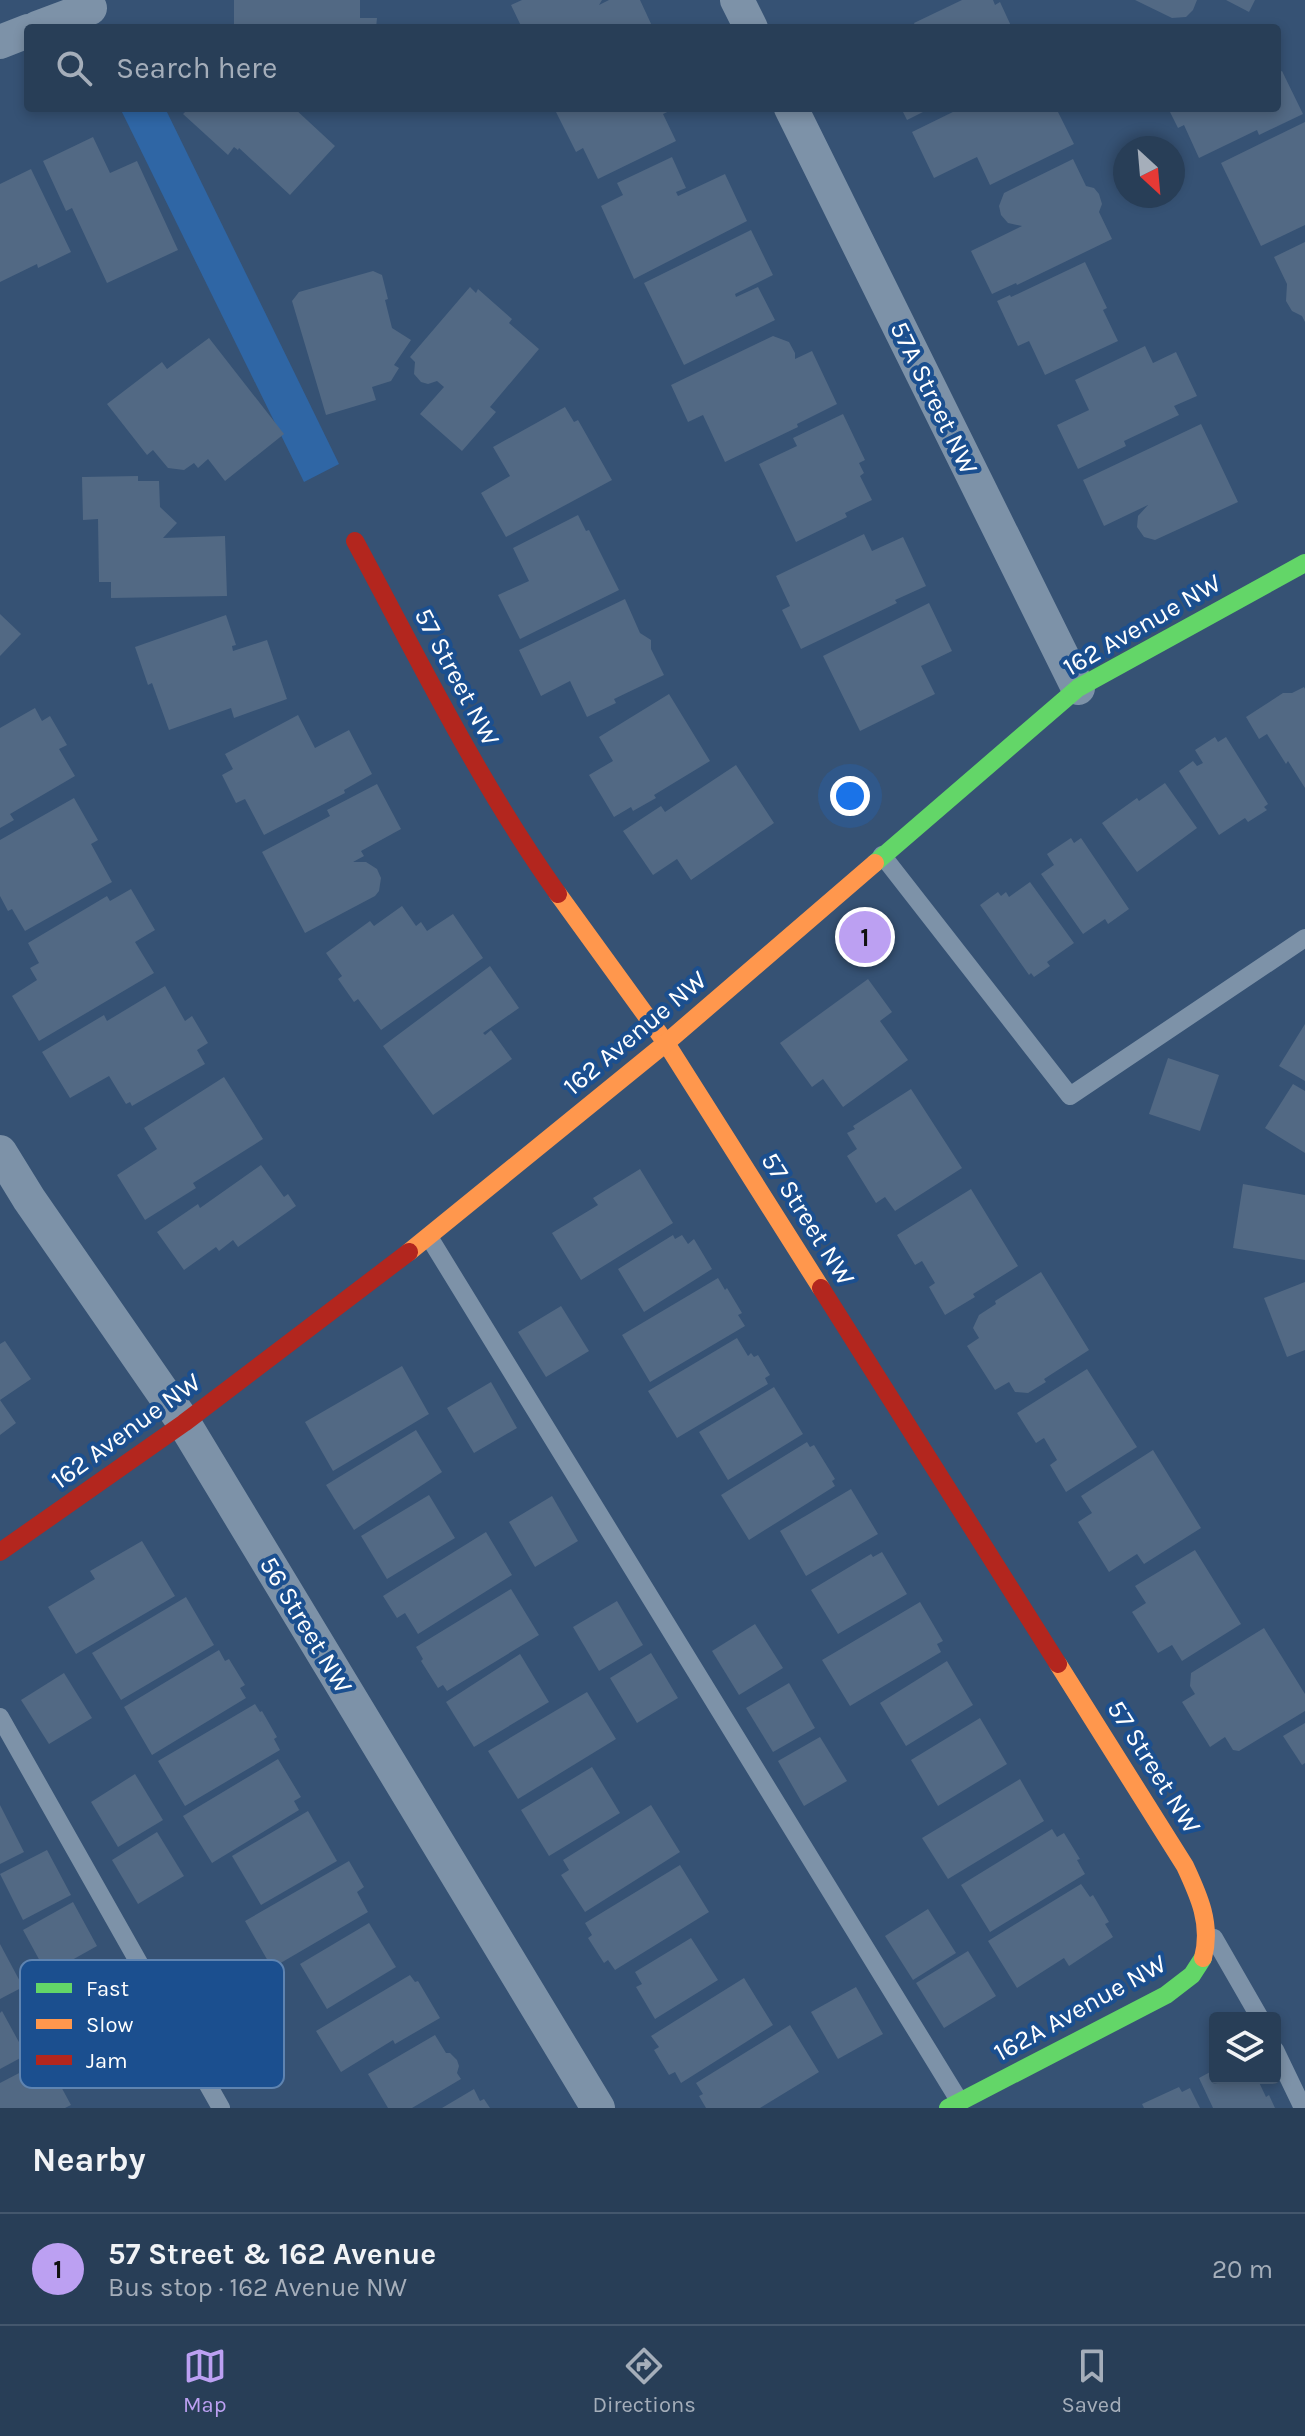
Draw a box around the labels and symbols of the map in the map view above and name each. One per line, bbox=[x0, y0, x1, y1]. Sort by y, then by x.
north arrow bbox=[1113, 136, 1185, 208]
street label: 57A Street NW bbox=[884, 316, 984, 480]
street label: 162 Avenue NW bbox=[1057, 567, 1227, 683]
street label: 57 Street NW bbox=[408, 603, 506, 751]
your location bbox=[830, 776, 870, 816]
pin: 1 bbox=[839, 907, 891, 967]
street label: 162 Avenue NW bbox=[557, 964, 713, 1102]
street label: 57 Street NW bbox=[755, 1146, 861, 1292]
street label: 162 Avenue NW bbox=[45, 1366, 207, 1496]
street label: 56 Street NW bbox=[253, 1551, 359, 1699]
street label: 57 Street NW bbox=[1101, 1694, 1207, 1840]
street label: 162A Avenue NW bbox=[988, 1948, 1172, 2068]
legend bbox=[20, 1960, 284, 2088]
text: Fast bbox=[86, 1976, 129, 2002]
text: Slow bbox=[86, 2012, 133, 2038]
text: Jam bbox=[86, 2048, 128, 2074]

